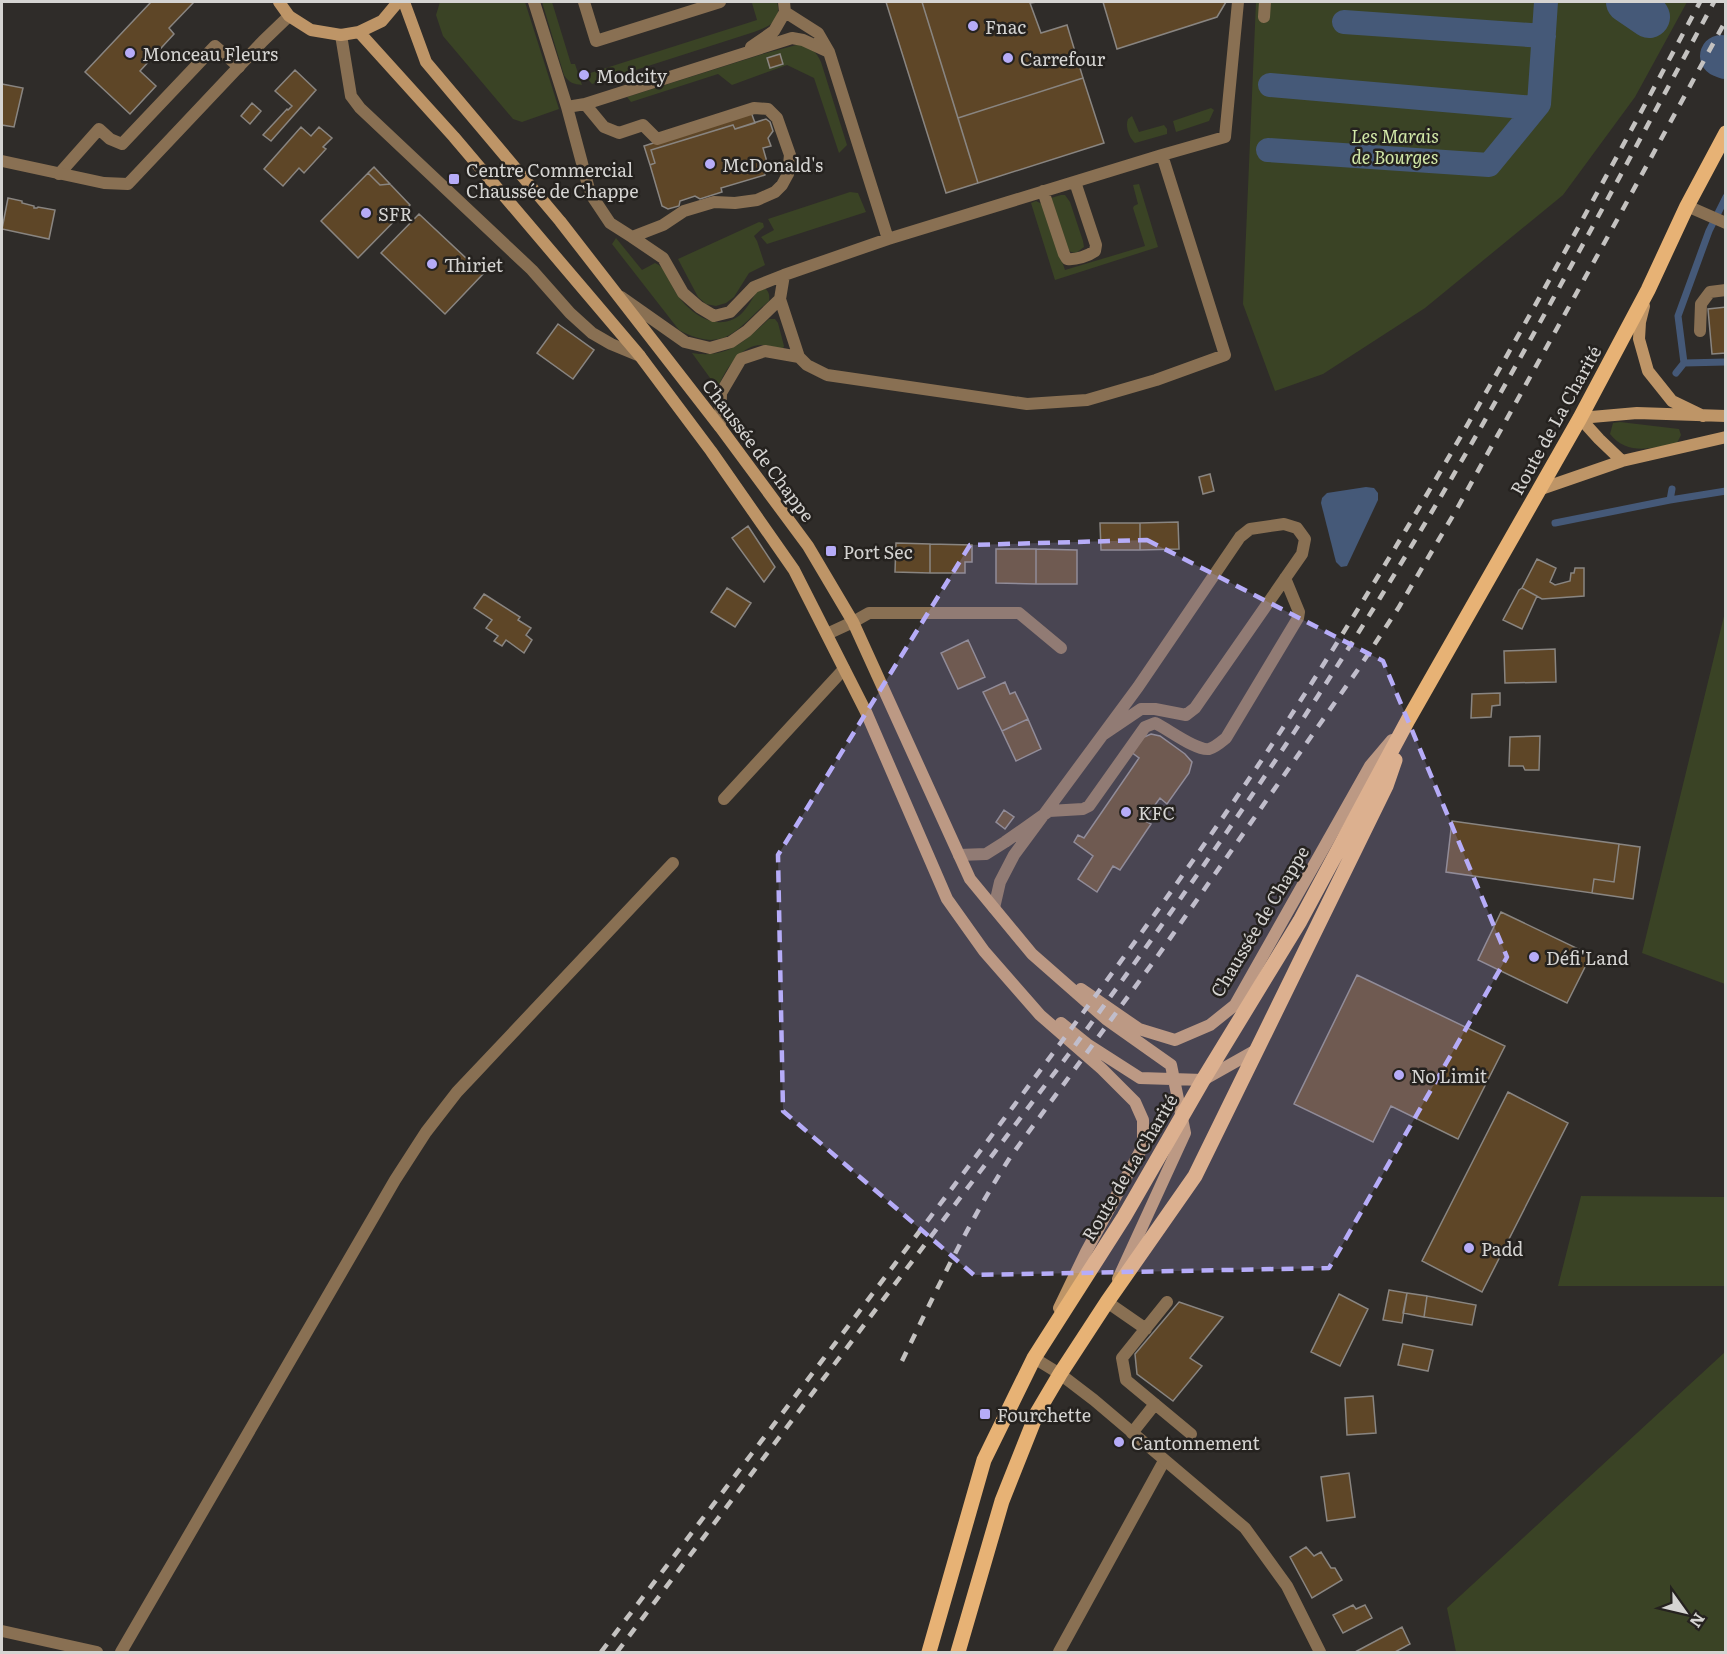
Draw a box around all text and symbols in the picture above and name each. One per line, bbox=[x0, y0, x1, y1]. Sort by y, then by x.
place label: Fnac bbox=[985, 13, 1026, 40]
marker: Fnac bbox=[966, 19, 980, 33]
place label: Monceau Fleurs bbox=[142, 40, 278, 67]
place label: Carrefour bbox=[1020, 45, 1106, 72]
marker: Monceau Fleurs bbox=[123, 46, 137, 60]
marker: Carrefour bbox=[1001, 51, 1015, 65]
place label: Modcity bbox=[596, 62, 668, 89]
marker: Modcity bbox=[577, 68, 591, 82]
park label: Les Marais de Bourges bbox=[1351, 122, 1439, 170]
place label: McDonald's bbox=[722, 151, 823, 178]
place label: Centre Commercial Chaussée de Chappe bbox=[466, 156, 639, 204]
marker: McDonald's bbox=[703, 157, 717, 171]
marker: Centre Commercial Chaussée de Chappe bbox=[447, 172, 461, 186]
place label: SFR bbox=[378, 200, 413, 227]
marker: SFR bbox=[359, 206, 373, 220]
place label: Thiriet bbox=[444, 251, 504, 278]
marker: Thiriet bbox=[425, 257, 439, 271]
street label: Route de La Charité bbox=[1503, 340, 1607, 500]
street label: Chaussée de Chappe bbox=[696, 373, 822, 527]
place label: Port Sec bbox=[843, 538, 913, 565]
marker: Port Sec bbox=[824, 544, 838, 558]
place label: KFC bbox=[1138, 799, 1175, 826]
marker: KFC bbox=[1119, 805, 1133, 819]
street label: Chaussée de Chappe bbox=[1203, 840, 1315, 1002]
place label: Défi'Land bbox=[1546, 944, 1629, 971]
marker: Défi'Land bbox=[1527, 950, 1541, 964]
place label: No Limit bbox=[1411, 1062, 1488, 1089]
marker: No Limit bbox=[1392, 1068, 1406, 1082]
street label: Route de La Charité bbox=[1074, 1089, 1184, 1245]
place label: Padd bbox=[1481, 1235, 1523, 1262]
marker: Padd bbox=[1462, 1241, 1476, 1255]
place label: Fourchette bbox=[997, 1401, 1091, 1428]
marker: Fourchette bbox=[978, 1407, 992, 1421]
place label: Cantonnement bbox=[1131, 1429, 1260, 1456]
marker: Cantonnement bbox=[1112, 1435, 1126, 1449]
north arrow bbox=[1655, 1582, 1715, 1642]
text: N bbox=[1685, 1609, 1712, 1633]

